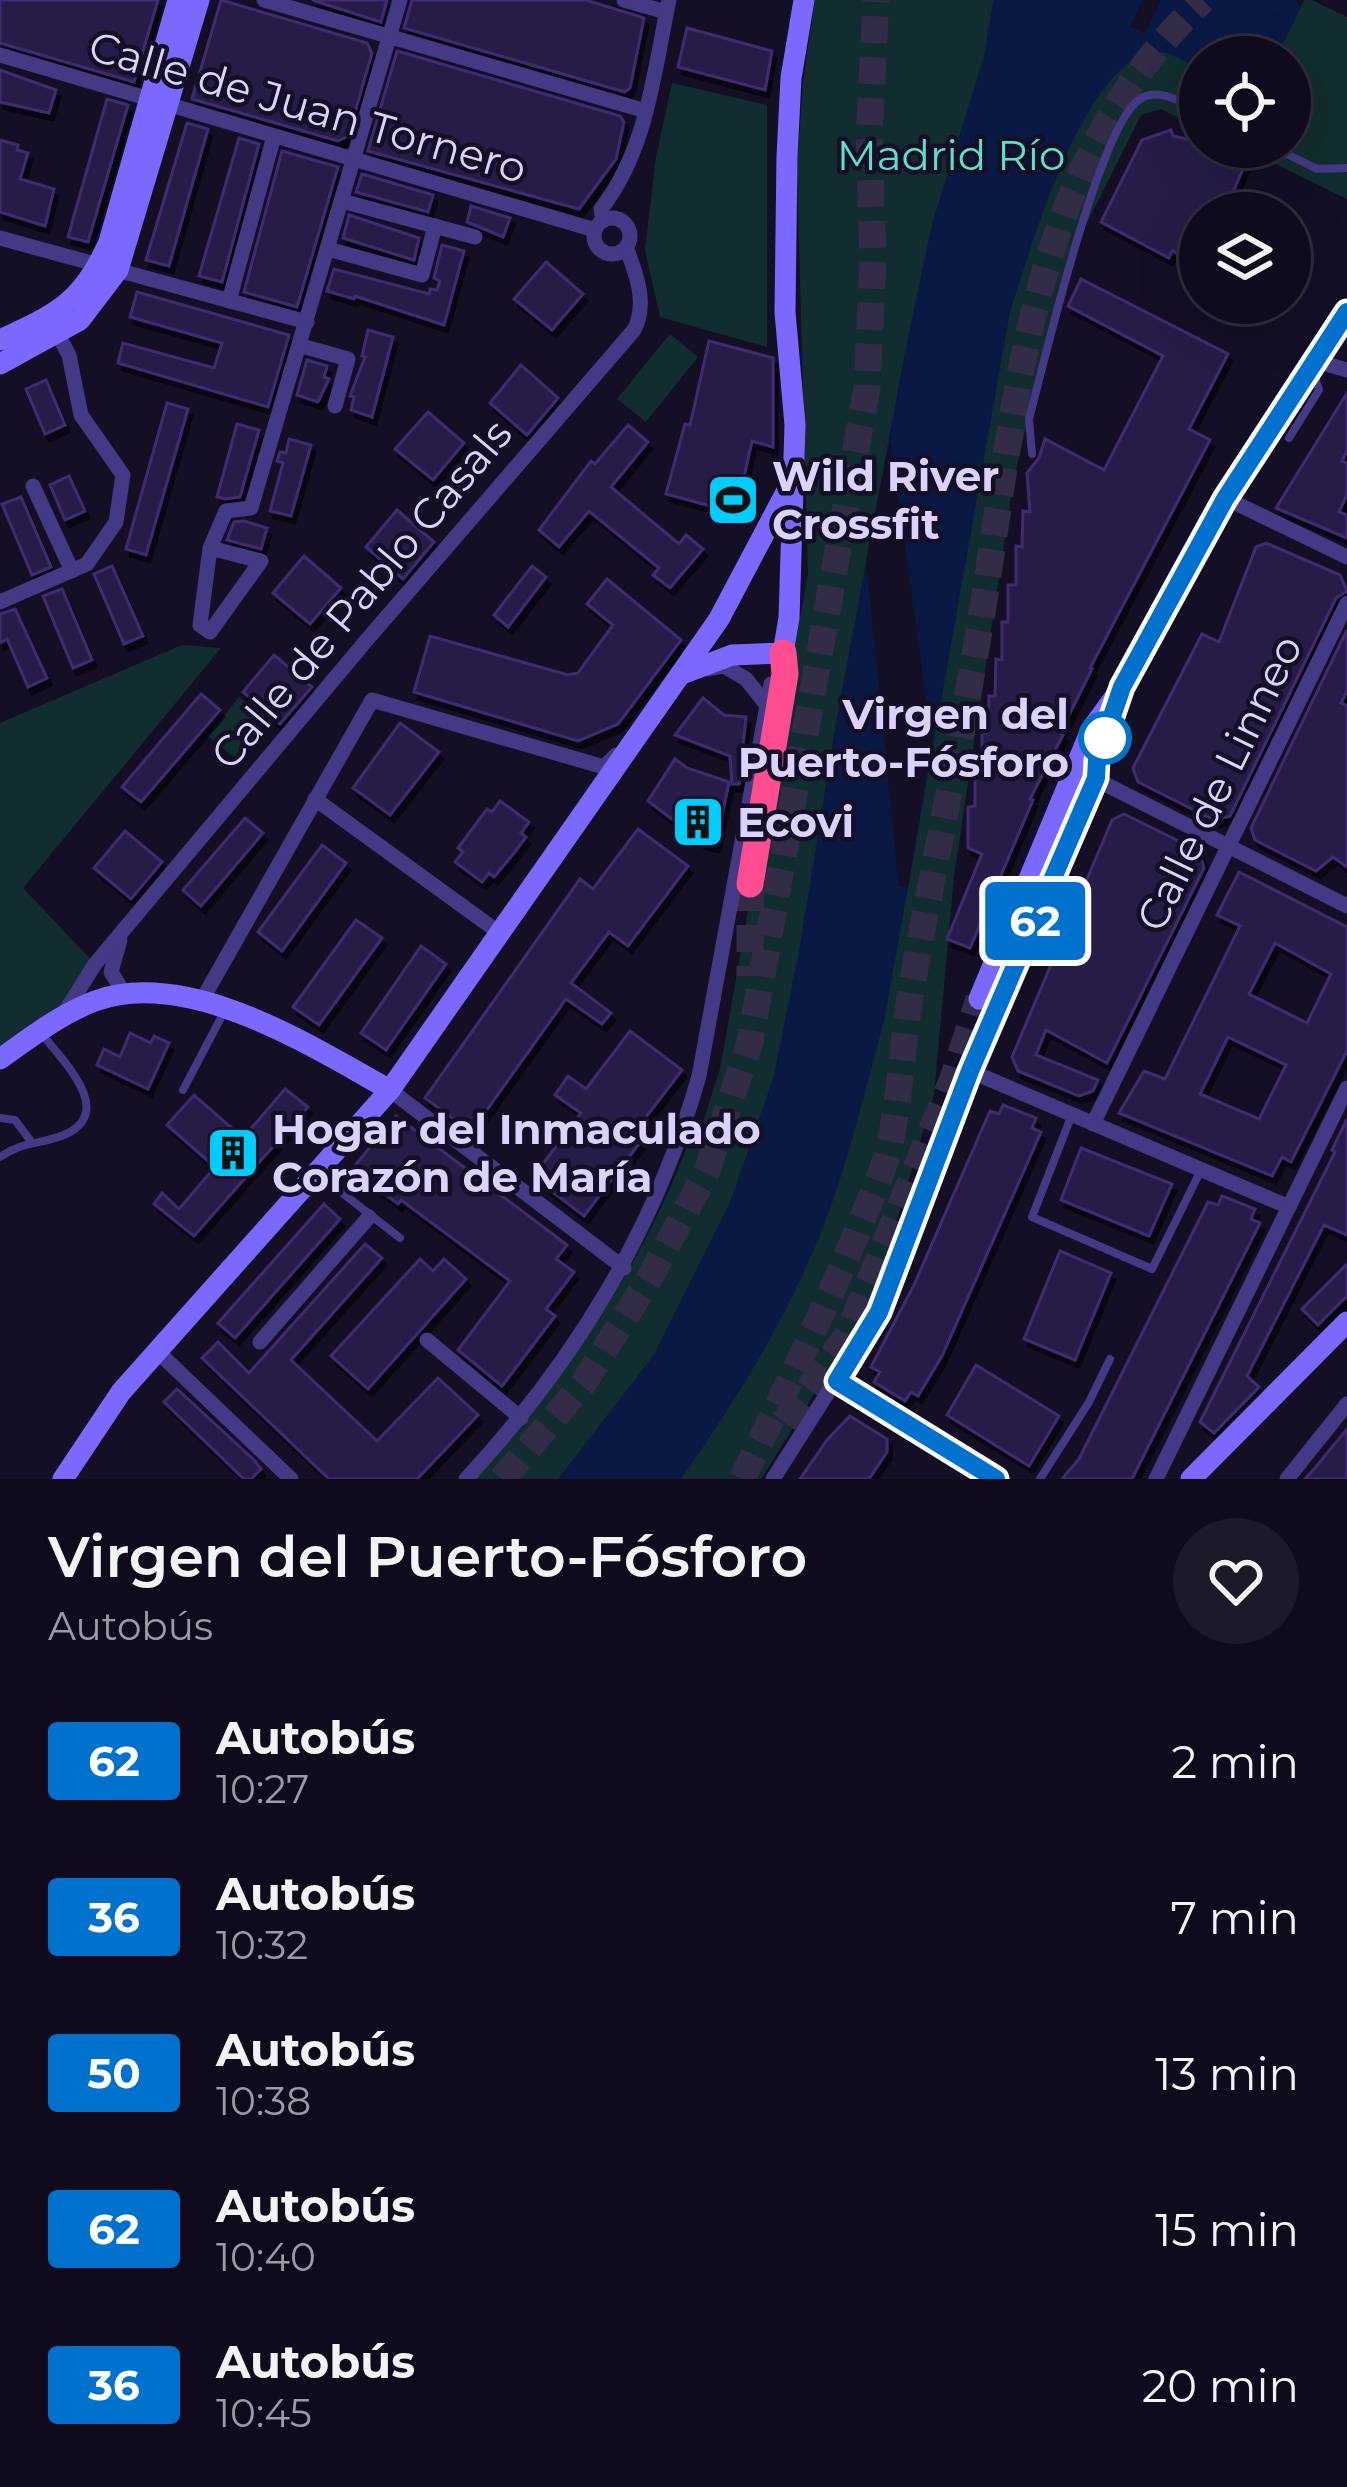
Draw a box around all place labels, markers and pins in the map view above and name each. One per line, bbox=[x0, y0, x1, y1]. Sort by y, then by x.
place label: Wild River Crossfit bbox=[772, 450, 999, 550]
sports icon: Wild River Crossfit bbox=[705, 472, 761, 528]
place label: Virgen del Puerto-Fósforo bbox=[738, 688, 1069, 788]
marker: Virgen del Puerto-Fósforo bbox=[1080, 713, 1130, 763]
building icon: Ecovi bbox=[670, 794, 726, 850]
place label: Ecovi bbox=[737, 796, 854, 848]
place label: Hogar del Inmaculado Corazón de María bbox=[272, 1103, 761, 1203]
building icon: Hogar del Inmaculado Corazón de María bbox=[205, 1125, 261, 1181]

